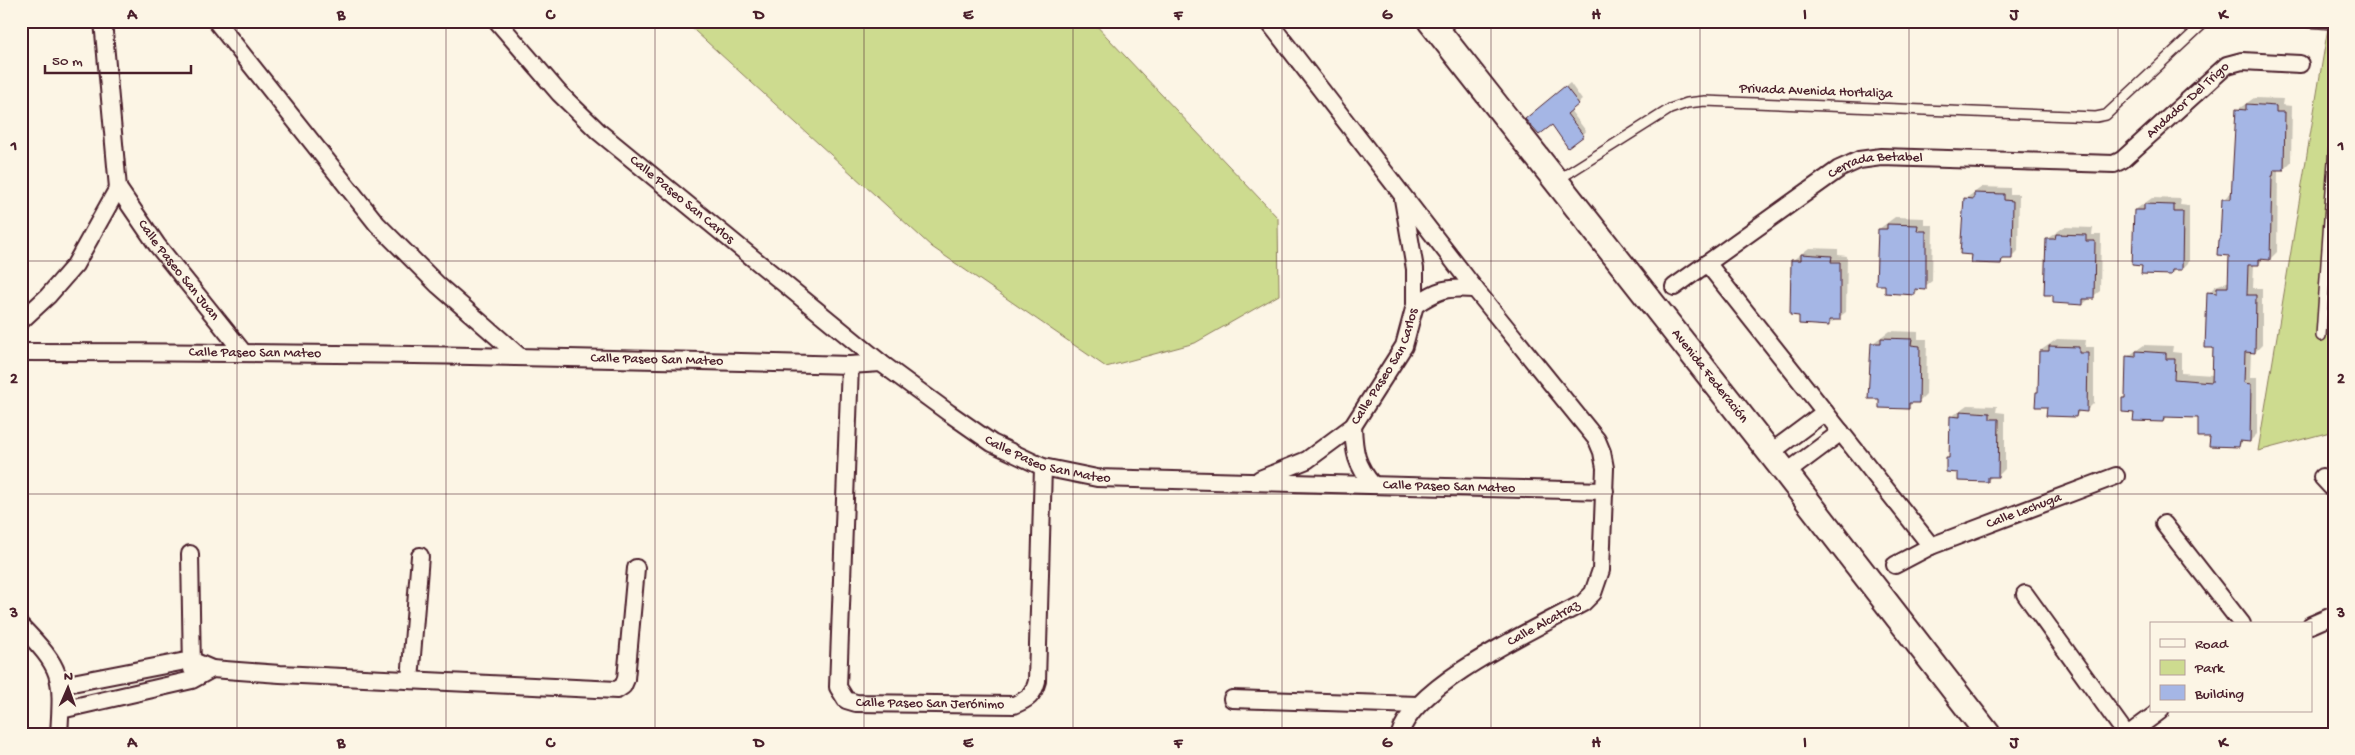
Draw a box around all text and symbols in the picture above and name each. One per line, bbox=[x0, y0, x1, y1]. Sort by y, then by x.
text: A bbox=[126, 7, 138, 26]
text: B bbox=[336, 7, 346, 26]
text: C bbox=[545, 7, 556, 26]
text: D bbox=[752, 7, 765, 26]
text: E bbox=[963, 7, 974, 26]
text: F bbox=[1173, 7, 1184, 26]
text: G bbox=[1382, 7, 1393, 26]
text: H bbox=[1591, 7, 1601, 26]
text: I bbox=[1803, 7, 1807, 26]
text: J bbox=[2009, 7, 2020, 26]
text: K bbox=[2218, 7, 2230, 26]
scale bar bbox=[45, 42, 191, 74]
text: 50 m bbox=[52, 53, 83, 71]
street label: Andador Del Trigo bbox=[2143, 58, 2233, 142]
street label: Privada Avenida Hortaliza bbox=[1738, 81, 1894, 103]
text: 1 bbox=[10, 138, 17, 157]
text: 1 bbox=[2337, 138, 2344, 157]
street label: Cerrada Betabel bbox=[1825, 148, 1923, 183]
street label: Calle Paseo San Carlos bbox=[626, 152, 738, 248]
street label: Calle Paseo San Juan bbox=[134, 216, 223, 324]
street label: Calle Paseo San Carlos bbox=[1347, 306, 1422, 428]
street label: Avenida Federación bbox=[1667, 326, 1752, 427]
street label: Calle Paseo San Mateo bbox=[189, 344, 321, 362]
street label: Calle Paseo San Mateo bbox=[590, 350, 723, 370]
text: 2 bbox=[10, 371, 18, 390]
text: 2 bbox=[2337, 371, 2345, 390]
street label: Calle Paseo San Mateo bbox=[981, 432, 1111, 487]
street label: Calle Paseo San Mateo bbox=[1383, 477, 1516, 497]
street label: Calle Lechuga bbox=[1984, 488, 2065, 533]
street label: Calle Alcatraz bbox=[1505, 597, 1584, 651]
text: 3 bbox=[9, 605, 18, 624]
text: 3 bbox=[2336, 605, 2345, 624]
legend bbox=[2150, 622, 2312, 712]
text: Road bbox=[2195, 636, 2229, 654]
text: Park bbox=[2194, 660, 2225, 678]
north arrow bbox=[42, 662, 92, 712]
text: N bbox=[64, 669, 73, 686]
text: Building bbox=[2194, 686, 2244, 704]
street label: Calle Paseo San Jerónimo bbox=[856, 694, 1005, 713]
text: A bbox=[126, 735, 138, 754]
text: B bbox=[336, 735, 346, 754]
text: C bbox=[545, 735, 556, 754]
text: D bbox=[752, 735, 765, 754]
text: E bbox=[963, 735, 974, 754]
text: F bbox=[1173, 735, 1184, 754]
text: G bbox=[1382, 735, 1393, 754]
text: H bbox=[1591, 735, 1601, 754]
text: I bbox=[1803, 735, 1807, 754]
text: J bbox=[2009, 735, 2020, 754]
text: K bbox=[2218, 735, 2230, 754]

